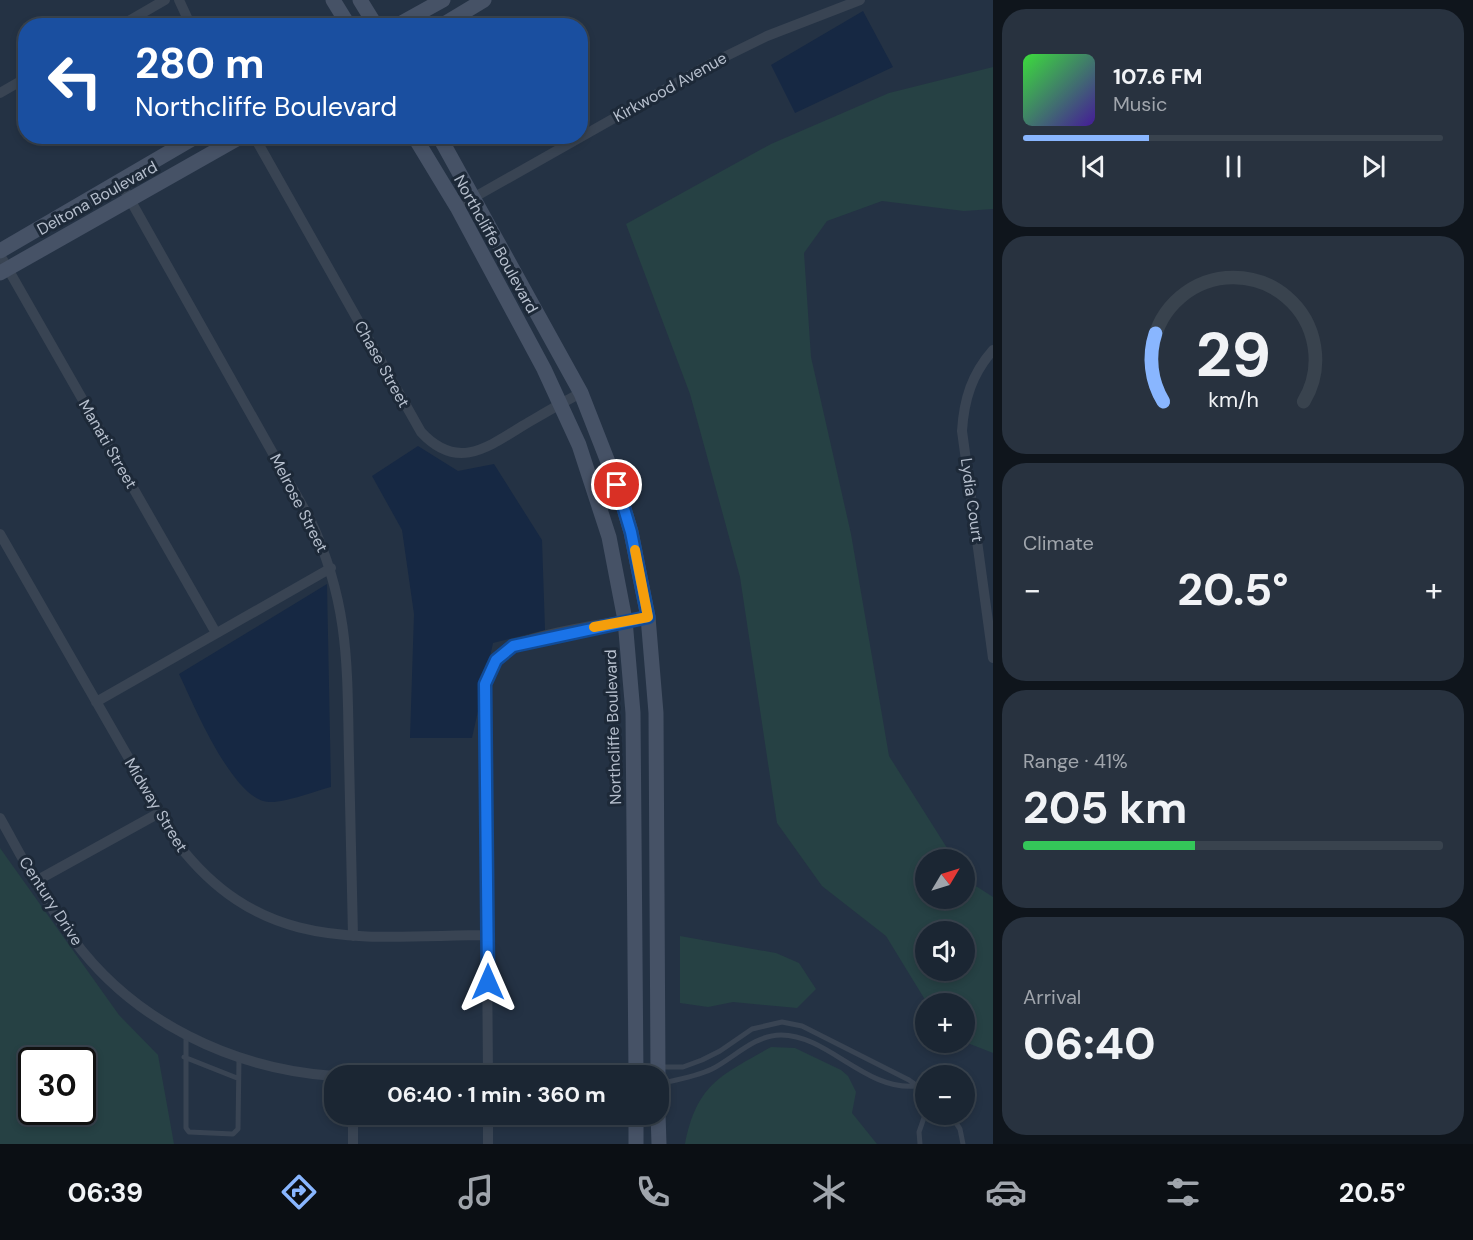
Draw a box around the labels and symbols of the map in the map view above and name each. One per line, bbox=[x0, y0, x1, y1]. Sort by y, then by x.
street label: Kirkwood Avenue bbox=[609, 47, 731, 127]
street label: Deltona Boulevard bbox=[33, 156, 161, 240]
street label: Northcliffe Boulevard bbox=[449, 171, 543, 317]
street label: Chase Street bbox=[350, 317, 414, 411]
street label: Manati Street bbox=[74, 396, 142, 492]
street label: Melrose Street bbox=[265, 450, 333, 556]
street label: Lydia Court bbox=[956, 457, 988, 543]
pin bbox=[591, 459, 642, 510]
street label: Northcliffe Boulevard bbox=[600, 649, 626, 805]
street label: Midway Street bbox=[120, 754, 192, 856]
north arrow bbox=[915, 849, 975, 909]
street label: Century Drive bbox=[14, 852, 88, 950]
position arrow bbox=[456, 950, 520, 1014]
speed limit sign: 30 bbox=[18, 1047, 96, 1125]

